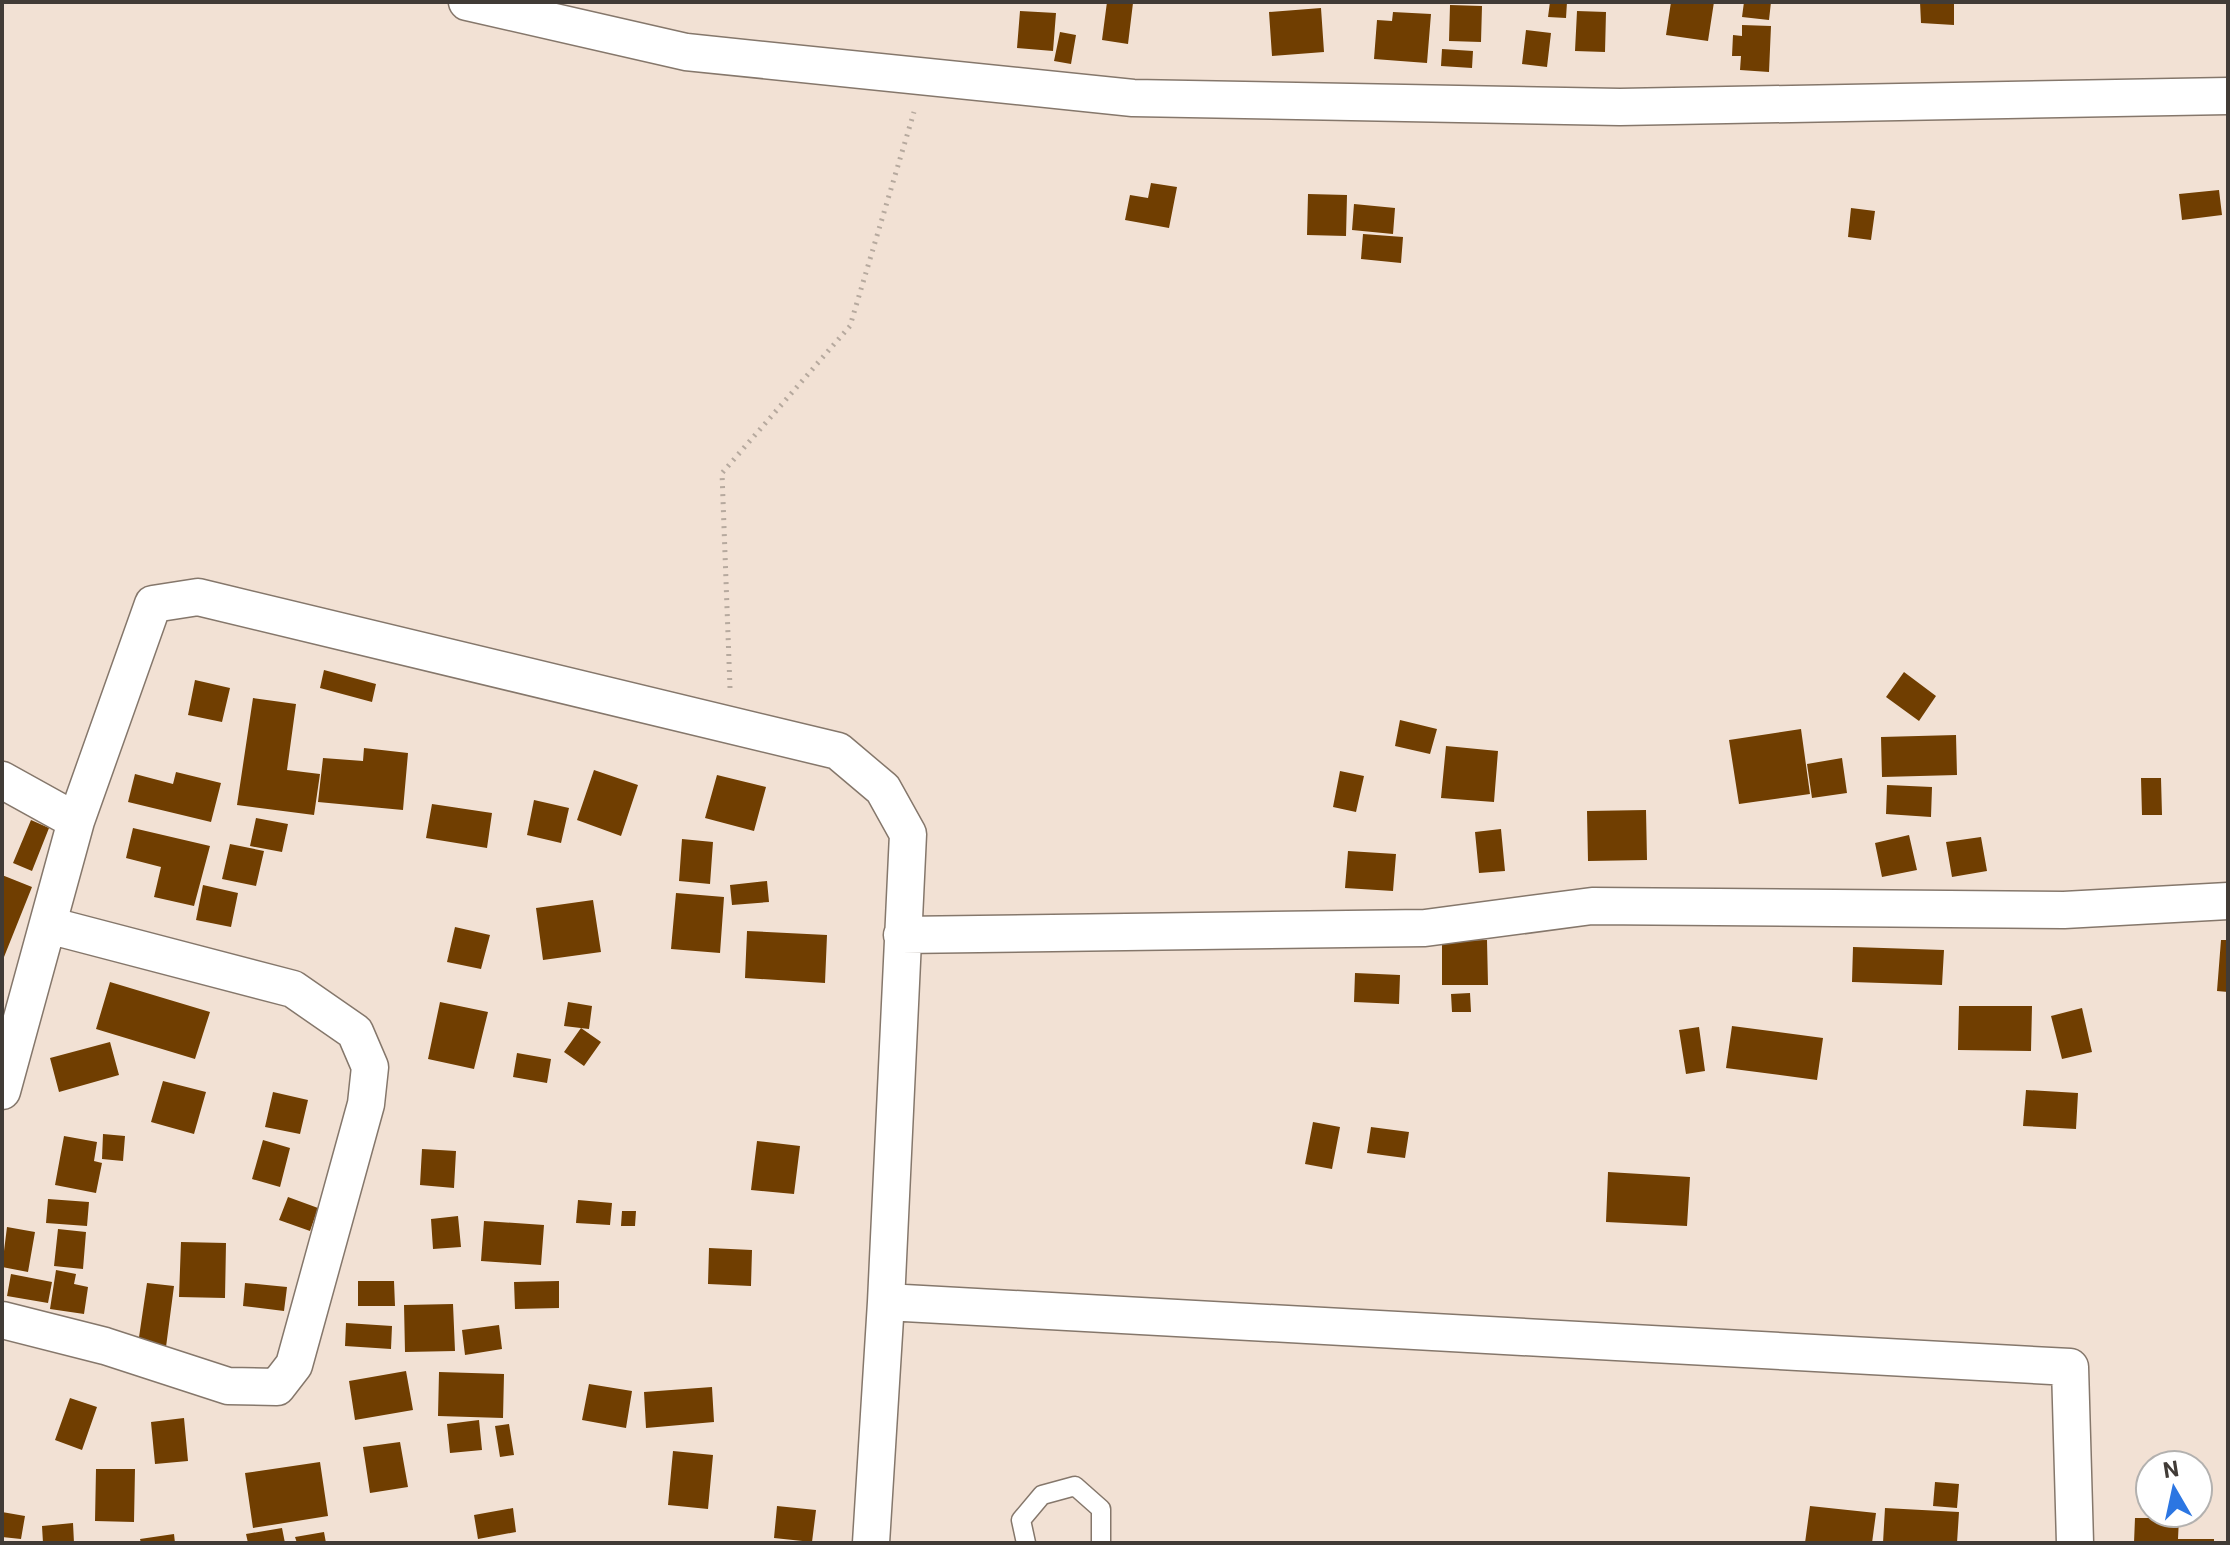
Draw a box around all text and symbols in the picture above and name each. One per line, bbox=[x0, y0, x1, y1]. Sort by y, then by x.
north arrow bbox=[2134, 1449, 2214, 1529]
text: N bbox=[2161, 1456, 2181, 1483]

